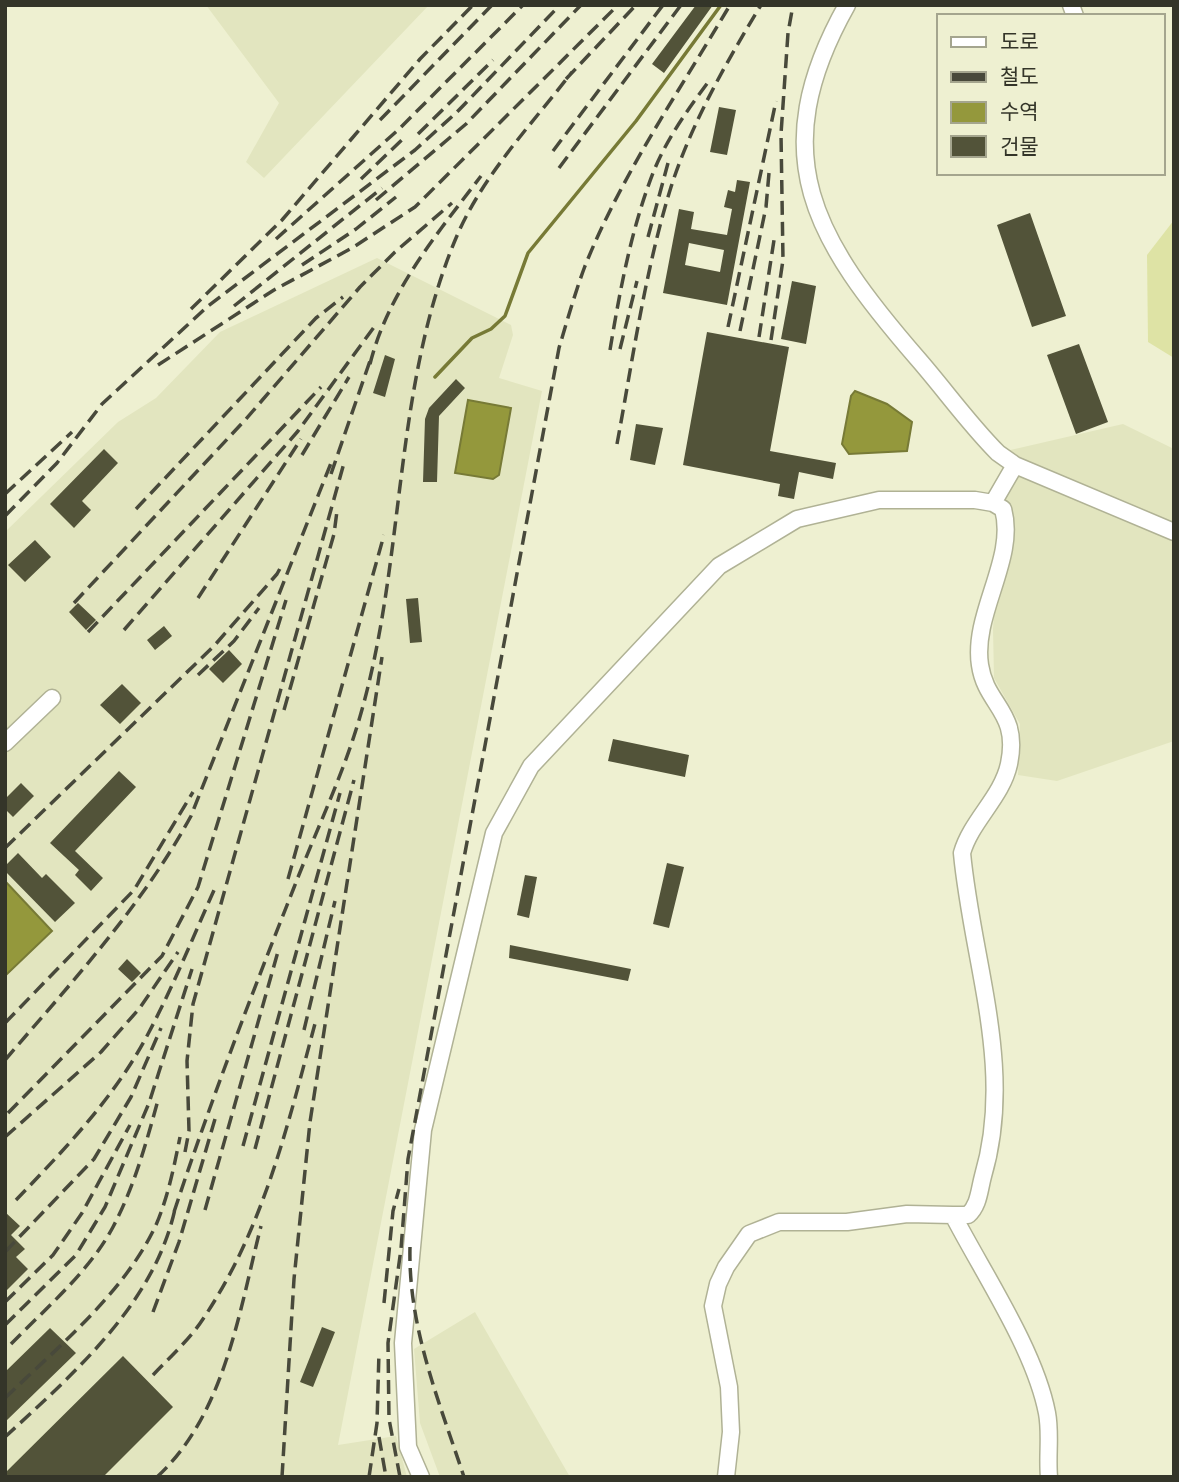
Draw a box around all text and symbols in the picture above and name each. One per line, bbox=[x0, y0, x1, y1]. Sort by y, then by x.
legend bbox=[937, 14, 1165, 175]
text: 도로 bbox=[1000, 27, 1039, 55]
text: 철도 bbox=[1000, 62, 1039, 90]
text: 수역 bbox=[1000, 97, 1039, 125]
text: 건물 bbox=[1000, 132, 1039, 160]

